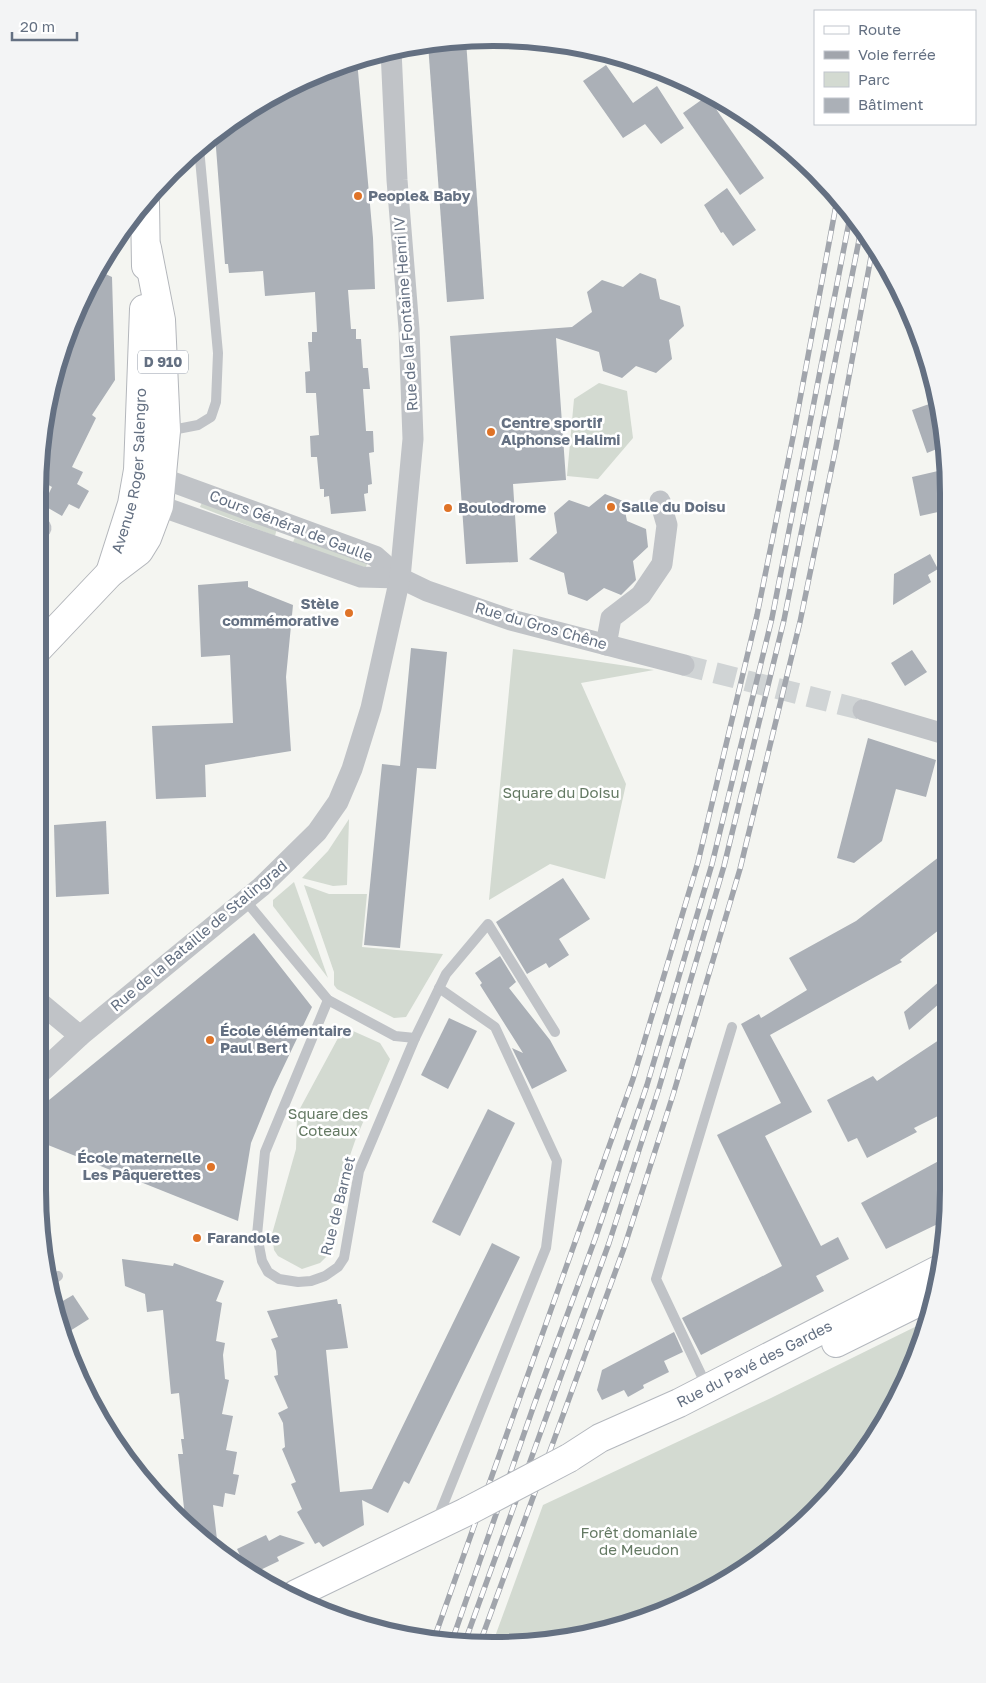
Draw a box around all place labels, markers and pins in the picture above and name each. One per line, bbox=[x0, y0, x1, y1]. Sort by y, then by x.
place label: People& Baby bbox=[368, 186, 470, 204]
marker: People& Baby bbox=[352, 190, 364, 202]
place label: Centre sportif Alphonse Halimi bbox=[501, 413, 620, 448]
marker: Centre sportif Alphonse Halimi bbox=[485, 426, 497, 438]
place label: Salle du Doisu bbox=[621, 497, 725, 515]
place label: Boulodrome bbox=[458, 498, 546, 516]
marker: Salle du Doisu bbox=[605, 501, 617, 513]
marker: Boulodrome bbox=[442, 502, 454, 514]
place label: Stèle commémorative bbox=[222, 594, 339, 629]
marker: Stèle commémorative bbox=[343, 607, 355, 619]
place label: École élémentaire Paul Bert bbox=[220, 1021, 352, 1056]
marker: École élémentaire Paul Bert bbox=[204, 1034, 216, 1046]
place label: École maternelle Les Pâquerettes bbox=[77, 1148, 201, 1183]
marker: École maternelle Les Pâquerettes bbox=[205, 1161, 217, 1173]
place label: Farandole bbox=[207, 1228, 280, 1246]
marker: Farandole bbox=[191, 1232, 203, 1244]

